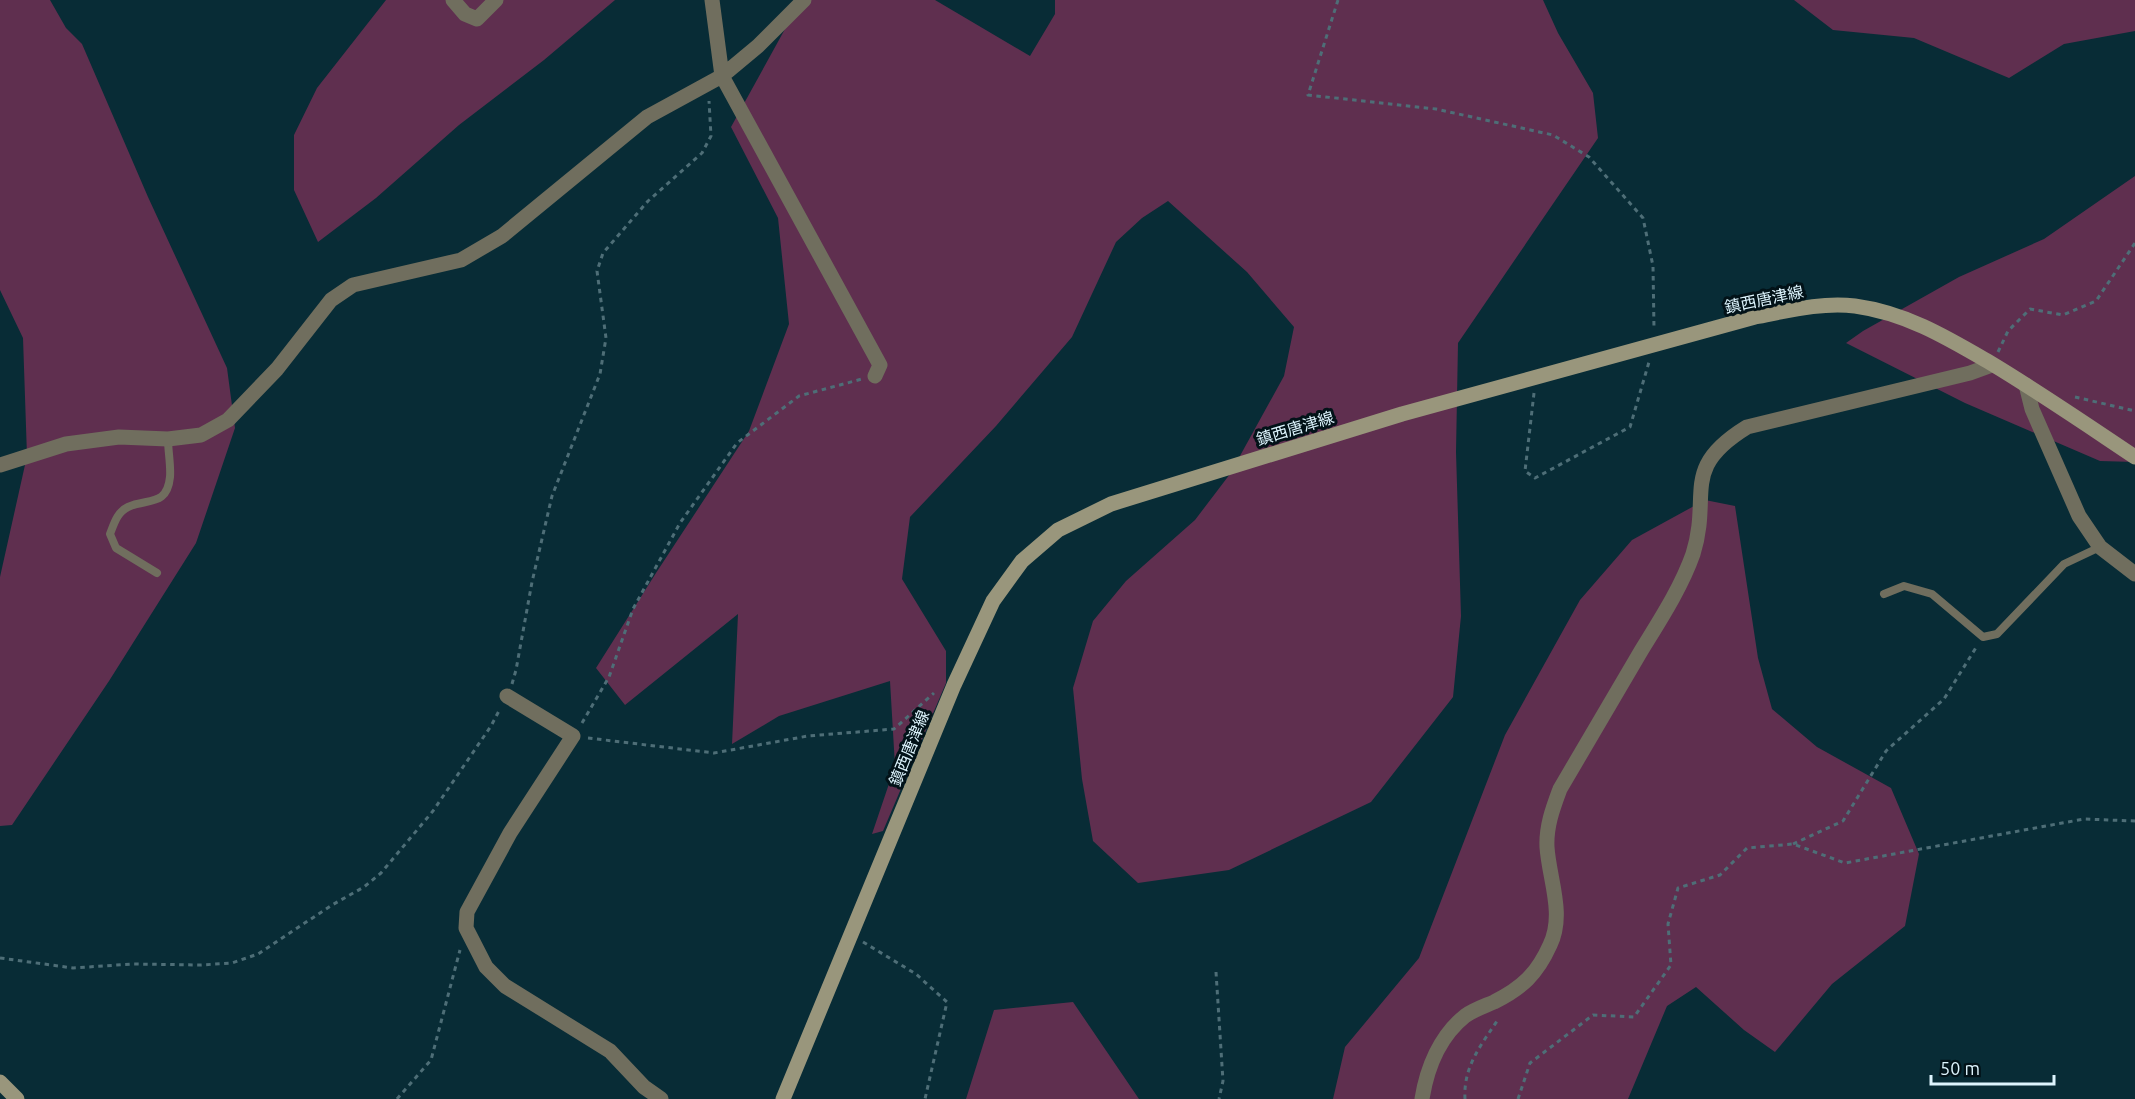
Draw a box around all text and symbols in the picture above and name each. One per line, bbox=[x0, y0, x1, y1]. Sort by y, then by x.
street label: 鎮西唐津線 bbox=[1723, 282, 1805, 316]
street label: 鎮西唐津線 bbox=[1254, 408, 1336, 448]
street label: 鎮西唐津線 bbox=[886, 708, 932, 788]
scale bar bbox=[1931, 1048, 2054, 1086]
text: 50 m bbox=[1940, 1058, 1980, 1078]

